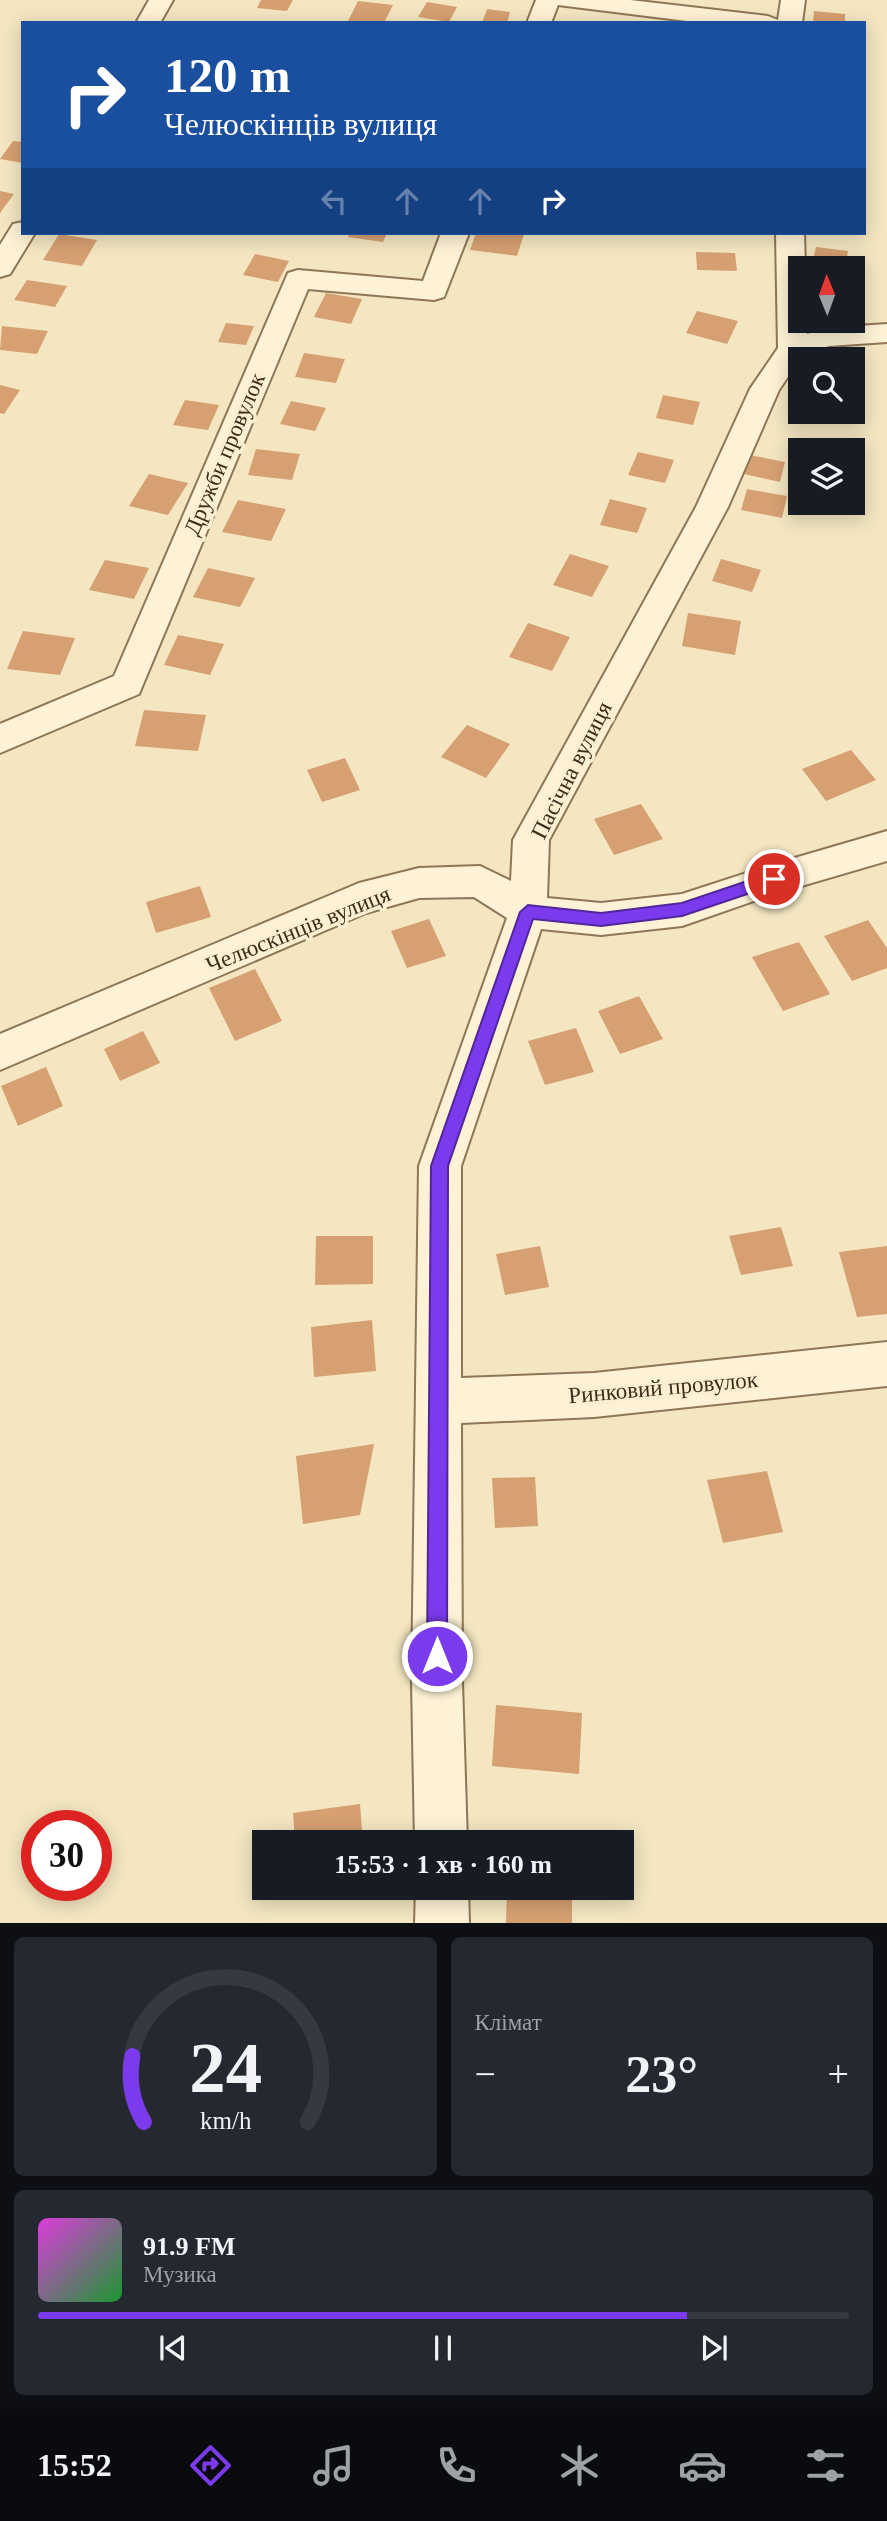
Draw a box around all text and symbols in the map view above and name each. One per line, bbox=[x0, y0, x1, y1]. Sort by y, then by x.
text: 120 m bbox=[164, 48, 291, 103]
icon: right bbox=[49, 49, 140, 140]
text: Челюскінців вулиця bbox=[164, 106, 437, 142]
icon: left bbox=[315, 182, 353, 220]
icon: ahead bbox=[388, 182, 426, 220]
icon: ahead bbox=[461, 182, 499, 220]
icon: right bbox=[534, 182, 572, 220]
north arrow bbox=[788, 256, 864, 332]
map controls bbox=[788, 256, 865, 515]
button: search bbox=[788, 347, 865, 424]
street label: Дружби провулок bbox=[179, 369, 270, 539]
button: layers bbox=[788, 438, 865, 515]
street label: Пасічна вулиця bbox=[526, 697, 617, 843]
pin bbox=[744, 849, 804, 909]
icon: arrive bbox=[755, 860, 793, 898]
street label: Челюскінців вулиця bbox=[202, 881, 394, 978]
street label: Ринковий провулок bbox=[567, 1367, 760, 1408]
position arrow bbox=[400, 1619, 474, 1693]
speed limit sign: 30 bbox=[21, 1810, 112, 1901]
text: 15:53 · 1 хв · 160 m bbox=[334, 1850, 552, 1879]
text: Клімат bbox=[475, 2010, 542, 2035]
text: 24 bbox=[189, 2028, 262, 2109]
text: 23° bbox=[625, 2046, 698, 2103]
text: − bbox=[475, 2053, 496, 2095]
text: + bbox=[828, 2053, 849, 2095]
text: km/h bbox=[200, 2107, 251, 2134]
text: 91.9 FM bbox=[143, 2232, 235, 2261]
text: Музика bbox=[143, 2262, 217, 2287]
icon: previous bbox=[154, 2329, 192, 2367]
icon: pause bbox=[424, 2329, 462, 2367]
icon: next bbox=[695, 2329, 733, 2367]
icon: directions bbox=[186, 2441, 235, 2490]
icon: music bbox=[309, 2441, 358, 2490]
icon: phone bbox=[432, 2441, 481, 2490]
icon: climate bbox=[555, 2441, 604, 2490]
icon: car bbox=[678, 2441, 727, 2490]
icon: filters bbox=[801, 2441, 850, 2490]
text: 15:52 bbox=[37, 2447, 112, 2483]

